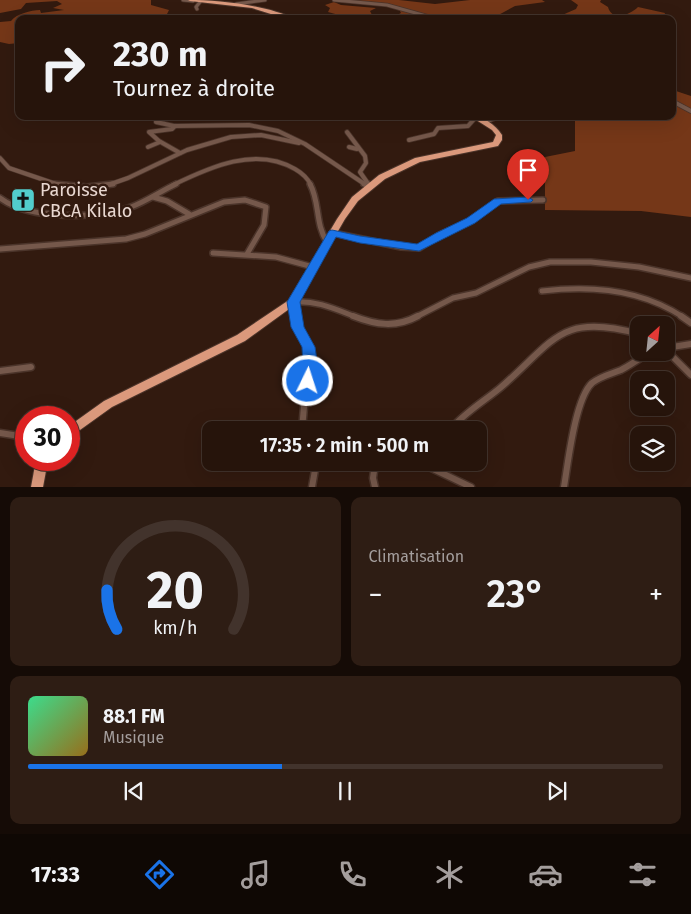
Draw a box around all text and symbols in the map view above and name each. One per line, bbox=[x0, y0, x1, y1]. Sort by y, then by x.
text: 230 m bbox=[113, 33, 207, 75]
icon: right bbox=[30, 35, 95, 100]
text: Tournez à droite bbox=[113, 75, 275, 102]
pin bbox=[507, 149, 549, 200]
icon: arrive bbox=[514, 156, 542, 184]
place label: Paroisse CBCA Kilalo bbox=[40, 179, 132, 222]
church icon: Paroisse CBCA Kilalo bbox=[10, 187, 36, 213]
north arrow bbox=[630, 316, 675, 361]
map controls bbox=[630, 316, 675, 471]
position arrow bbox=[281, 354, 333, 406]
button: search bbox=[630, 371, 675, 416]
speed limit sign: 30 bbox=[15, 406, 80, 471]
button: layers bbox=[630, 426, 675, 471]
text: 17:35 · 2 min · 500 m bbox=[260, 434, 429, 457]
text: Climatisation bbox=[369, 547, 464, 566]
text: 20 bbox=[147, 559, 204, 622]
text: 23° bbox=[486, 571, 545, 617]
text: − bbox=[369, 578, 383, 611]
text: + bbox=[649, 578, 663, 611]
text: km/h bbox=[153, 617, 197, 639]
text: 88.1 FM bbox=[103, 705, 165, 728]
text: Musique bbox=[103, 728, 164, 747]
icon: previous bbox=[120, 777, 148, 805]
icon: pause bbox=[331, 777, 359, 805]
icon: next bbox=[543, 777, 571, 805]
icon: directions bbox=[142, 857, 177, 892]
icon: music bbox=[238, 857, 273, 892]
icon: phone bbox=[335, 857, 370, 892]
icon: climate bbox=[432, 857, 467, 892]
icon: car bbox=[528, 857, 563, 892]
icon: filters bbox=[625, 857, 660, 892]
text: 17:33 bbox=[31, 861, 80, 888]

